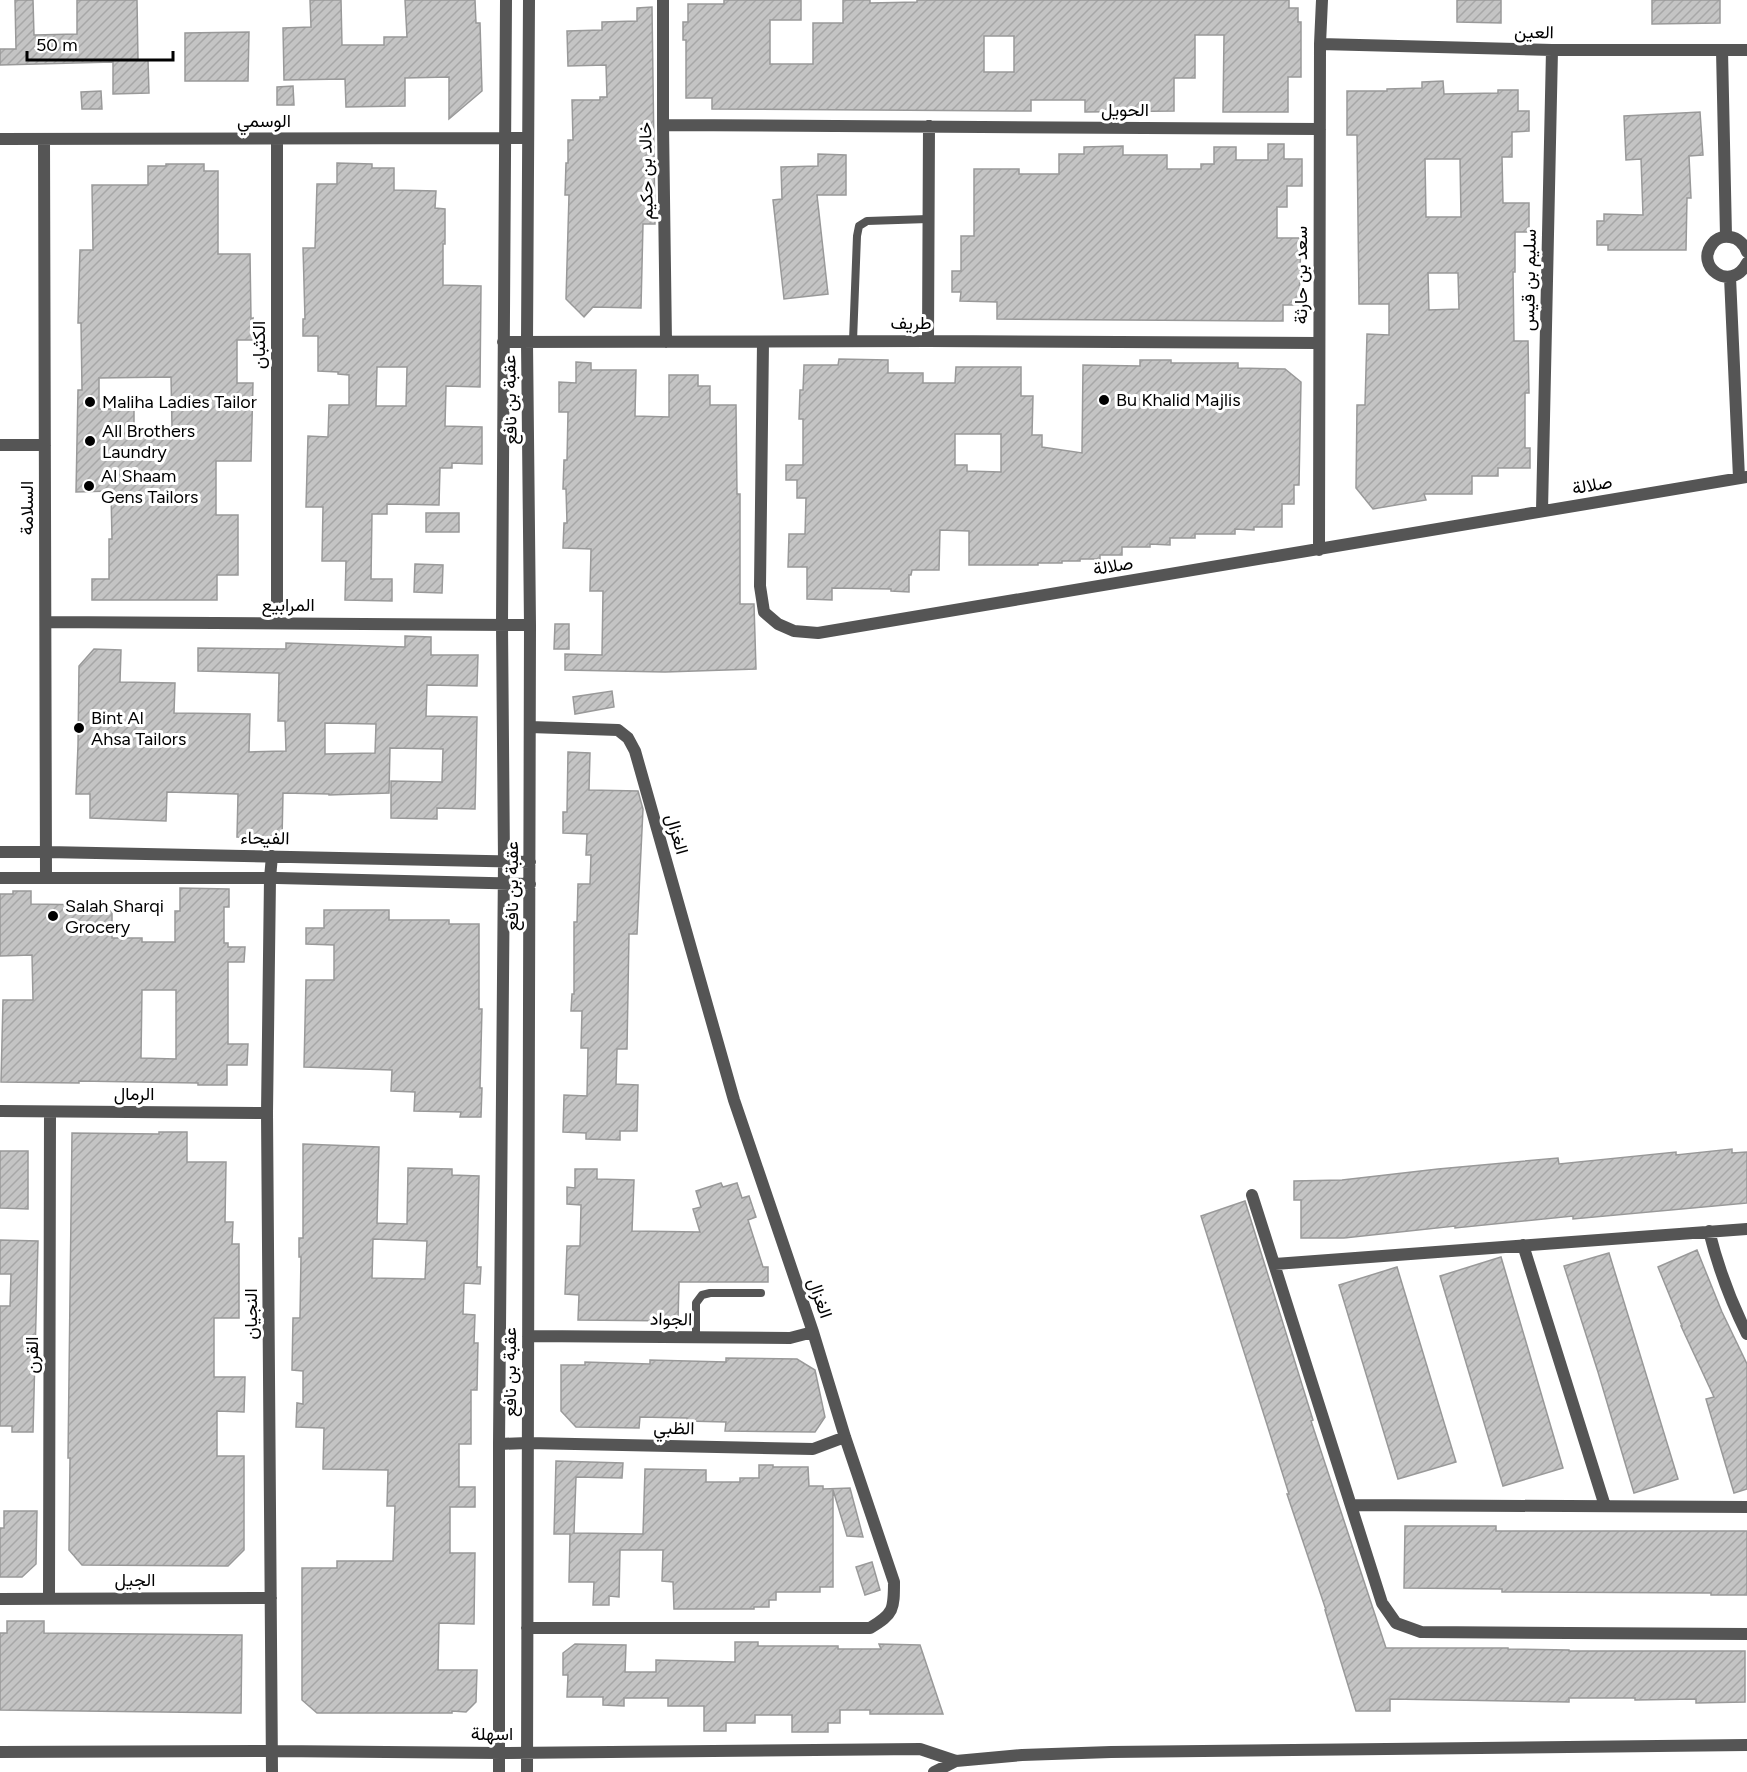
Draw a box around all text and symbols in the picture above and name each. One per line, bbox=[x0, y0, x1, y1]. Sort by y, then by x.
street label: العين bbox=[1514, 21, 1554, 43]
scale bar bbox=[27, 24, 172, 62]
text: 50 m bbox=[36, 34, 78, 56]
street label: الحويل bbox=[1101, 99, 1149, 121]
street label: الوسمي bbox=[237, 110, 291, 136]
street label: خالد بن حكيم bbox=[634, 122, 659, 220]
street label: سعد بن حارثة bbox=[1290, 226, 1312, 324]
street label: سليم بن قيس bbox=[1517, 229, 1542, 331]
street label: طريف bbox=[890, 312, 932, 334]
street label: الكثبان bbox=[248, 321, 270, 369]
street label: عقبة بن نافع bbox=[498, 355, 523, 445]
place label: Bu Khalid Majlis bbox=[1116, 389, 1241, 411]
place label: Maliha Ladies Tailor bbox=[102, 391, 257, 413]
marker: Bu Khalid Majlis bbox=[1097, 393, 1111, 407]
marker: Maliha Ladies Tailor bbox=[83, 395, 97, 409]
place label: All Brothers Laundry bbox=[102, 420, 195, 463]
marker: All Brothers Laundry bbox=[83, 434, 97, 448]
place label: Al Shaam Gens Tailors bbox=[101, 465, 198, 508]
street label: صلالة bbox=[1570, 471, 1614, 499]
marker: Al Shaam Gens Tailors bbox=[82, 479, 96, 493]
street label: السلامة bbox=[16, 481, 38, 535]
street label: صلالة bbox=[1091, 552, 1135, 580]
street label: المرابيع bbox=[261, 594, 315, 617]
place label: Bint Al Ahsa Tailors bbox=[91, 707, 186, 750]
marker: Bint Al Ahsa Tailors bbox=[72, 721, 86, 735]
street label: الغزال bbox=[661, 811, 693, 857]
street label: الفيحاء bbox=[240, 827, 290, 849]
street label: عقبة بن نافع bbox=[501, 841, 524, 931]
place label: Salah Sharqi Grocery bbox=[65, 895, 164, 938]
marker: Salah Sharqi Grocery bbox=[46, 909, 60, 923]
street label: الرمال bbox=[114, 1083, 154, 1105]
street label: الغزال bbox=[803, 1275, 837, 1321]
street label: النجيان bbox=[240, 1288, 262, 1340]
street label: الجواد bbox=[650, 1308, 692, 1330]
street label: عقبة بن نافع bbox=[499, 1327, 522, 1417]
street label: القرن bbox=[21, 1337, 43, 1373]
street label: الظبي bbox=[653, 1417, 695, 1443]
street label: الجيل bbox=[115, 1569, 155, 1591]
street label: اسهلة bbox=[471, 1723, 513, 1745]

